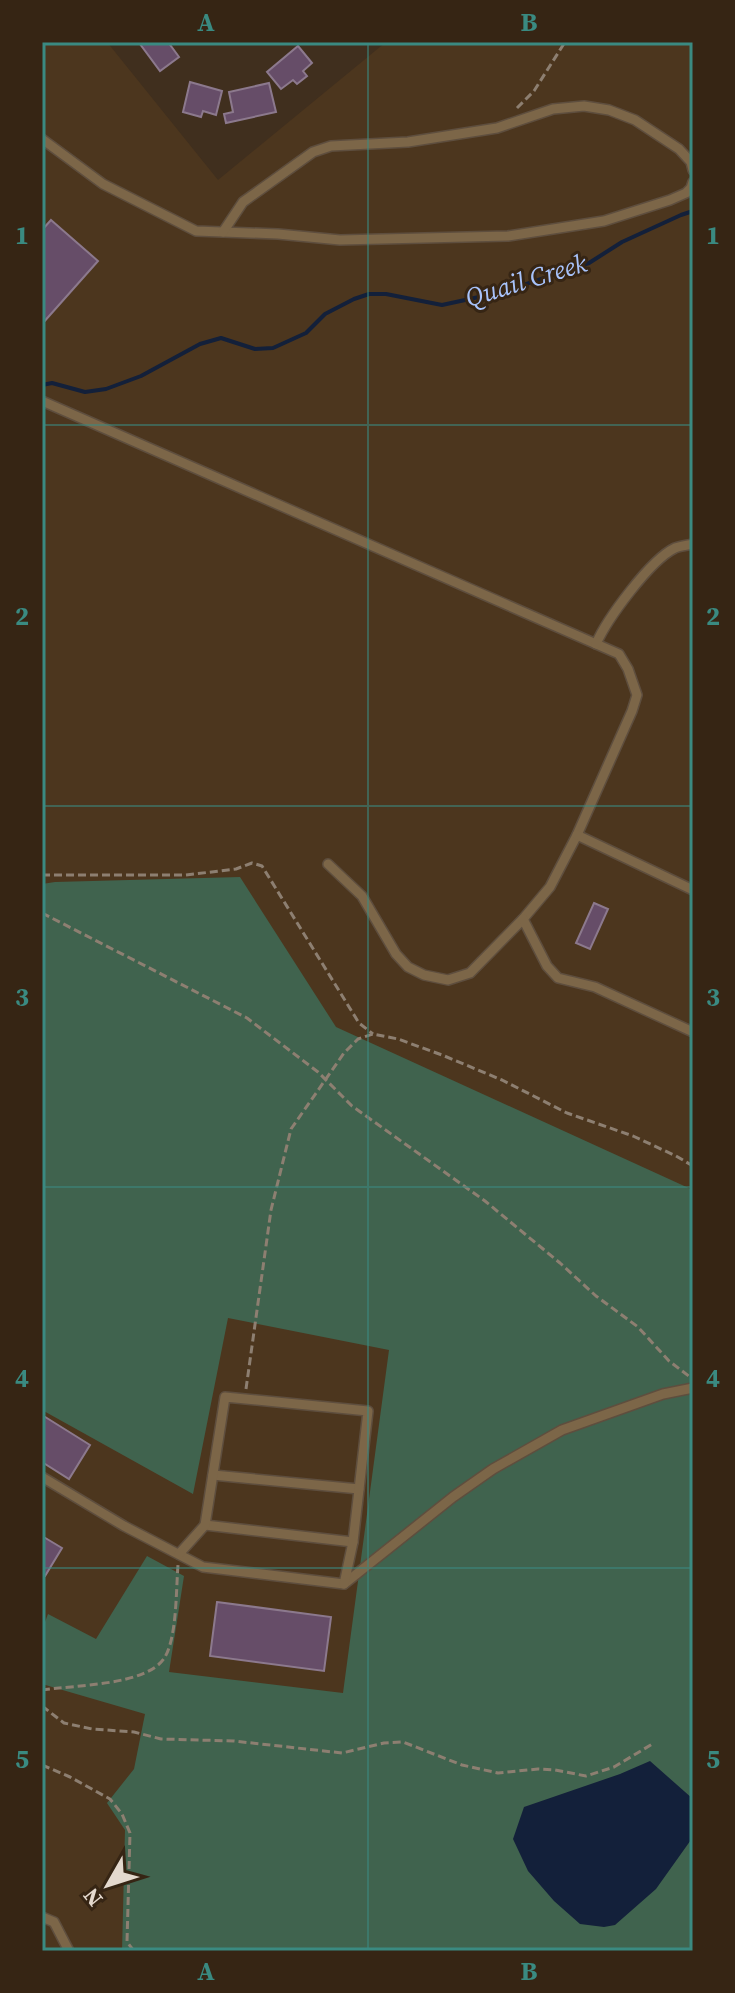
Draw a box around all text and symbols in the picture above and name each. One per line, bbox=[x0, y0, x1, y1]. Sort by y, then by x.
text: A bbox=[197, 4, 215, 40]
text: B bbox=[521, 4, 538, 40]
text: 1 bbox=[15, 217, 29, 253]
text: 1 bbox=[706, 217, 720, 253]
water label: Quail Creek bbox=[461, 244, 592, 316]
text: 2 bbox=[15, 598, 29, 634]
text: 2 bbox=[706, 598, 720, 634]
text: 3 bbox=[15, 979, 29, 1015]
text: 3 bbox=[706, 979, 720, 1015]
text: 4 bbox=[15, 1360, 29, 1396]
text: 4 bbox=[706, 1360, 720, 1396]
text: 5 bbox=[15, 1741, 29, 1777]
text: 5 bbox=[706, 1741, 720, 1777]
north arrow bbox=[68, 1845, 148, 1925]
text: N bbox=[76, 1882, 109, 1913]
text: A bbox=[197, 1953, 215, 1989]
text: B bbox=[521, 1953, 538, 1989]

